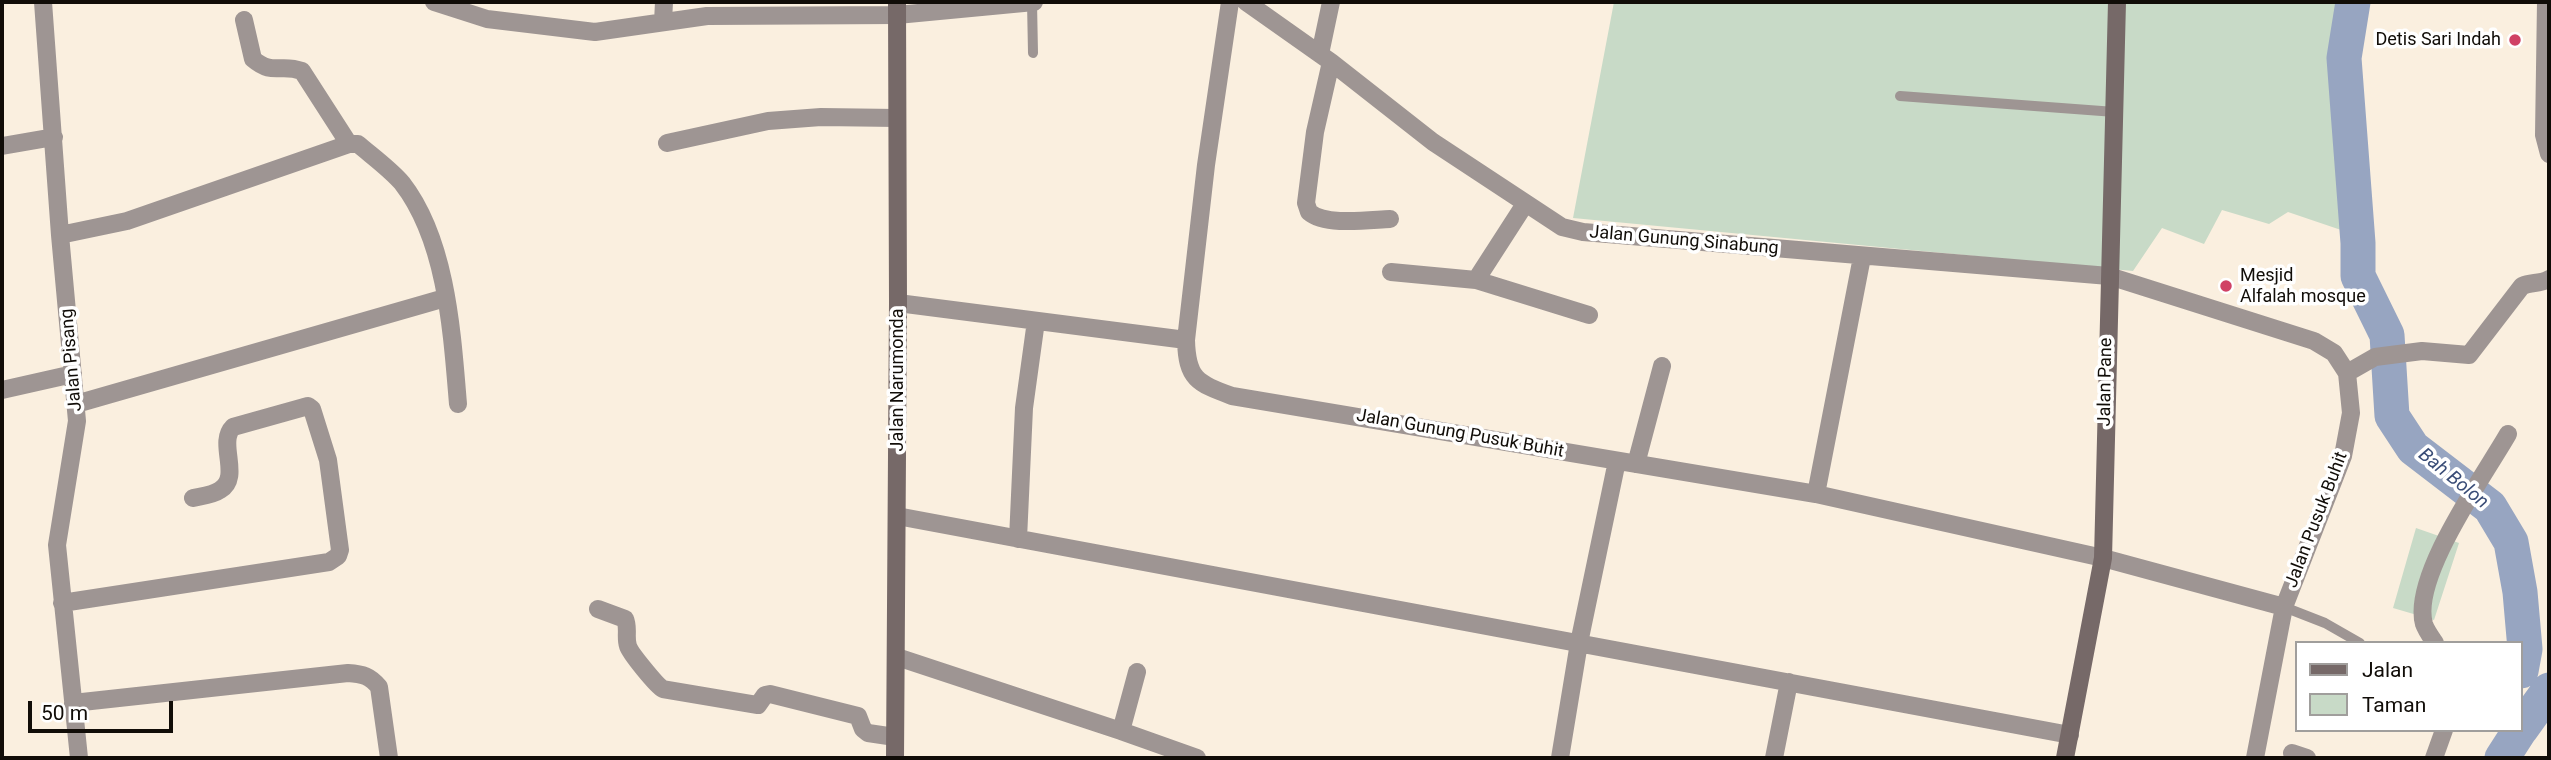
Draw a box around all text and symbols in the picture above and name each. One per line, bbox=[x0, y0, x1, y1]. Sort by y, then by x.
place label: Detis Sari Indah bbox=[2376, 29, 2501, 51]
marker: Detis Sari Indah bbox=[2507, 32, 2523, 48]
street label: Jalan Gunung Sinabung bbox=[1589, 222, 1779, 260]
place label: Mesjid Alfalah mosque bbox=[2240, 265, 2366, 308]
marker: Mesjid Alfalah mosque bbox=[2218, 278, 2234, 294]
street label: Jalan Pisang bbox=[57, 308, 87, 412]
street label: Jalan Narumonda bbox=[887, 309, 909, 451]
street label: Jalan Pane bbox=[2094, 337, 2118, 427]
street label: Jalan Gunung Pusuk Buhit bbox=[1355, 405, 1565, 463]
water label: Bah Bolon bbox=[2413, 444, 2493, 514]
street label: Jalan Pusuk Buhit bbox=[2281, 449, 2353, 591]
legend bbox=[2296, 641, 2523, 732]
text: Jalan bbox=[2362, 658, 2413, 682]
scale bar bbox=[32, 686, 177, 730]
text: Taman bbox=[2362, 693, 2426, 717]
text: 50 m bbox=[41, 701, 88, 725]

